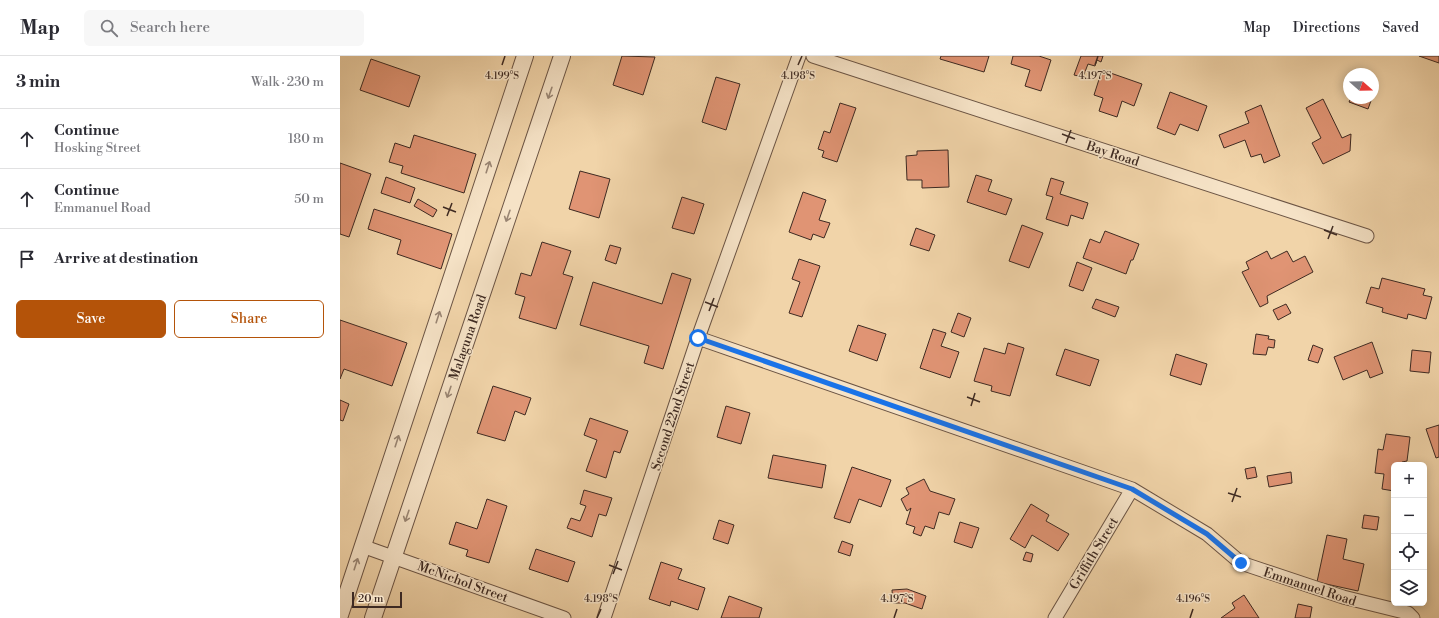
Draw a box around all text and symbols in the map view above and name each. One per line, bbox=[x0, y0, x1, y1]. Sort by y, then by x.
search box bbox=[84, 10, 364, 46]
text: Map bbox=[20, 16, 60, 40]
icon: search bbox=[98, 17, 120, 39]
text: Search here bbox=[130, 18, 210, 37]
text: Map bbox=[1243, 19, 1271, 37]
text: Directions bbox=[1293, 19, 1360, 37]
text: Saved bbox=[1382, 19, 1419, 37]
north arrow bbox=[1343, 68, 1379, 104]
text: 4.199°S bbox=[485, 70, 519, 82]
text: 4.198°S bbox=[781, 70, 815, 82]
text: 4.197°S bbox=[1079, 70, 1112, 82]
text: 3 min bbox=[16, 71, 60, 93]
text: Walk · 230 m bbox=[251, 74, 324, 90]
one-way arrow bbox=[545, 87, 553, 99]
text: Continue bbox=[54, 121, 119, 140]
icon: ahead bbox=[16, 128, 38, 150]
text: 180 m bbox=[288, 131, 324, 147]
street label: Bay Road bbox=[1083, 138, 1142, 170]
text: Hosking Street bbox=[54, 140, 141, 156]
one-way arrow bbox=[485, 161, 492, 174]
text: Continue bbox=[54, 181, 119, 200]
icon: ahead bbox=[16, 188, 38, 210]
text: 50 m bbox=[294, 191, 324, 207]
text: Emmanuel Road bbox=[54, 200, 151, 216]
one-way arrow bbox=[504, 210, 511, 223]
icon: arrive bbox=[16, 248, 38, 270]
text: Arrive at destination bbox=[54, 249, 198, 268]
street label: Malaguna Road bbox=[446, 292, 490, 382]
button: Save bbox=[16, 300, 166, 338]
button: Share bbox=[174, 300, 324, 338]
one-way arrow bbox=[435, 311, 442, 324]
route start bbox=[689, 329, 707, 347]
street label: Second 22nd Street bbox=[648, 359, 698, 473]
one-way arrow bbox=[445, 386, 452, 399]
one-way arrow bbox=[394, 434, 401, 447]
map controls bbox=[1391, 462, 1427, 606]
button: + bbox=[1391, 462, 1427, 498]
button: − bbox=[1391, 498, 1427, 534]
one-way arrow bbox=[403, 509, 411, 521]
street label: Griffith Street bbox=[1066, 514, 1122, 593]
button: locate bbox=[1391, 534, 1427, 570]
route end bbox=[1232, 554, 1250, 572]
one-way arrow bbox=[353, 558, 360, 571]
street label: McNichol Street bbox=[415, 558, 511, 606]
street label: Emmanuel Road bbox=[1261, 564, 1359, 610]
button: layers bbox=[1391, 570, 1427, 606]
scale bar bbox=[352, 590, 402, 609]
text: 20 m bbox=[358, 592, 383, 606]
text: 4.198°S bbox=[584, 593, 618, 605]
text: 4.197°S bbox=[881, 593, 914, 605]
text: 4.196°S bbox=[1176, 593, 1210, 605]

